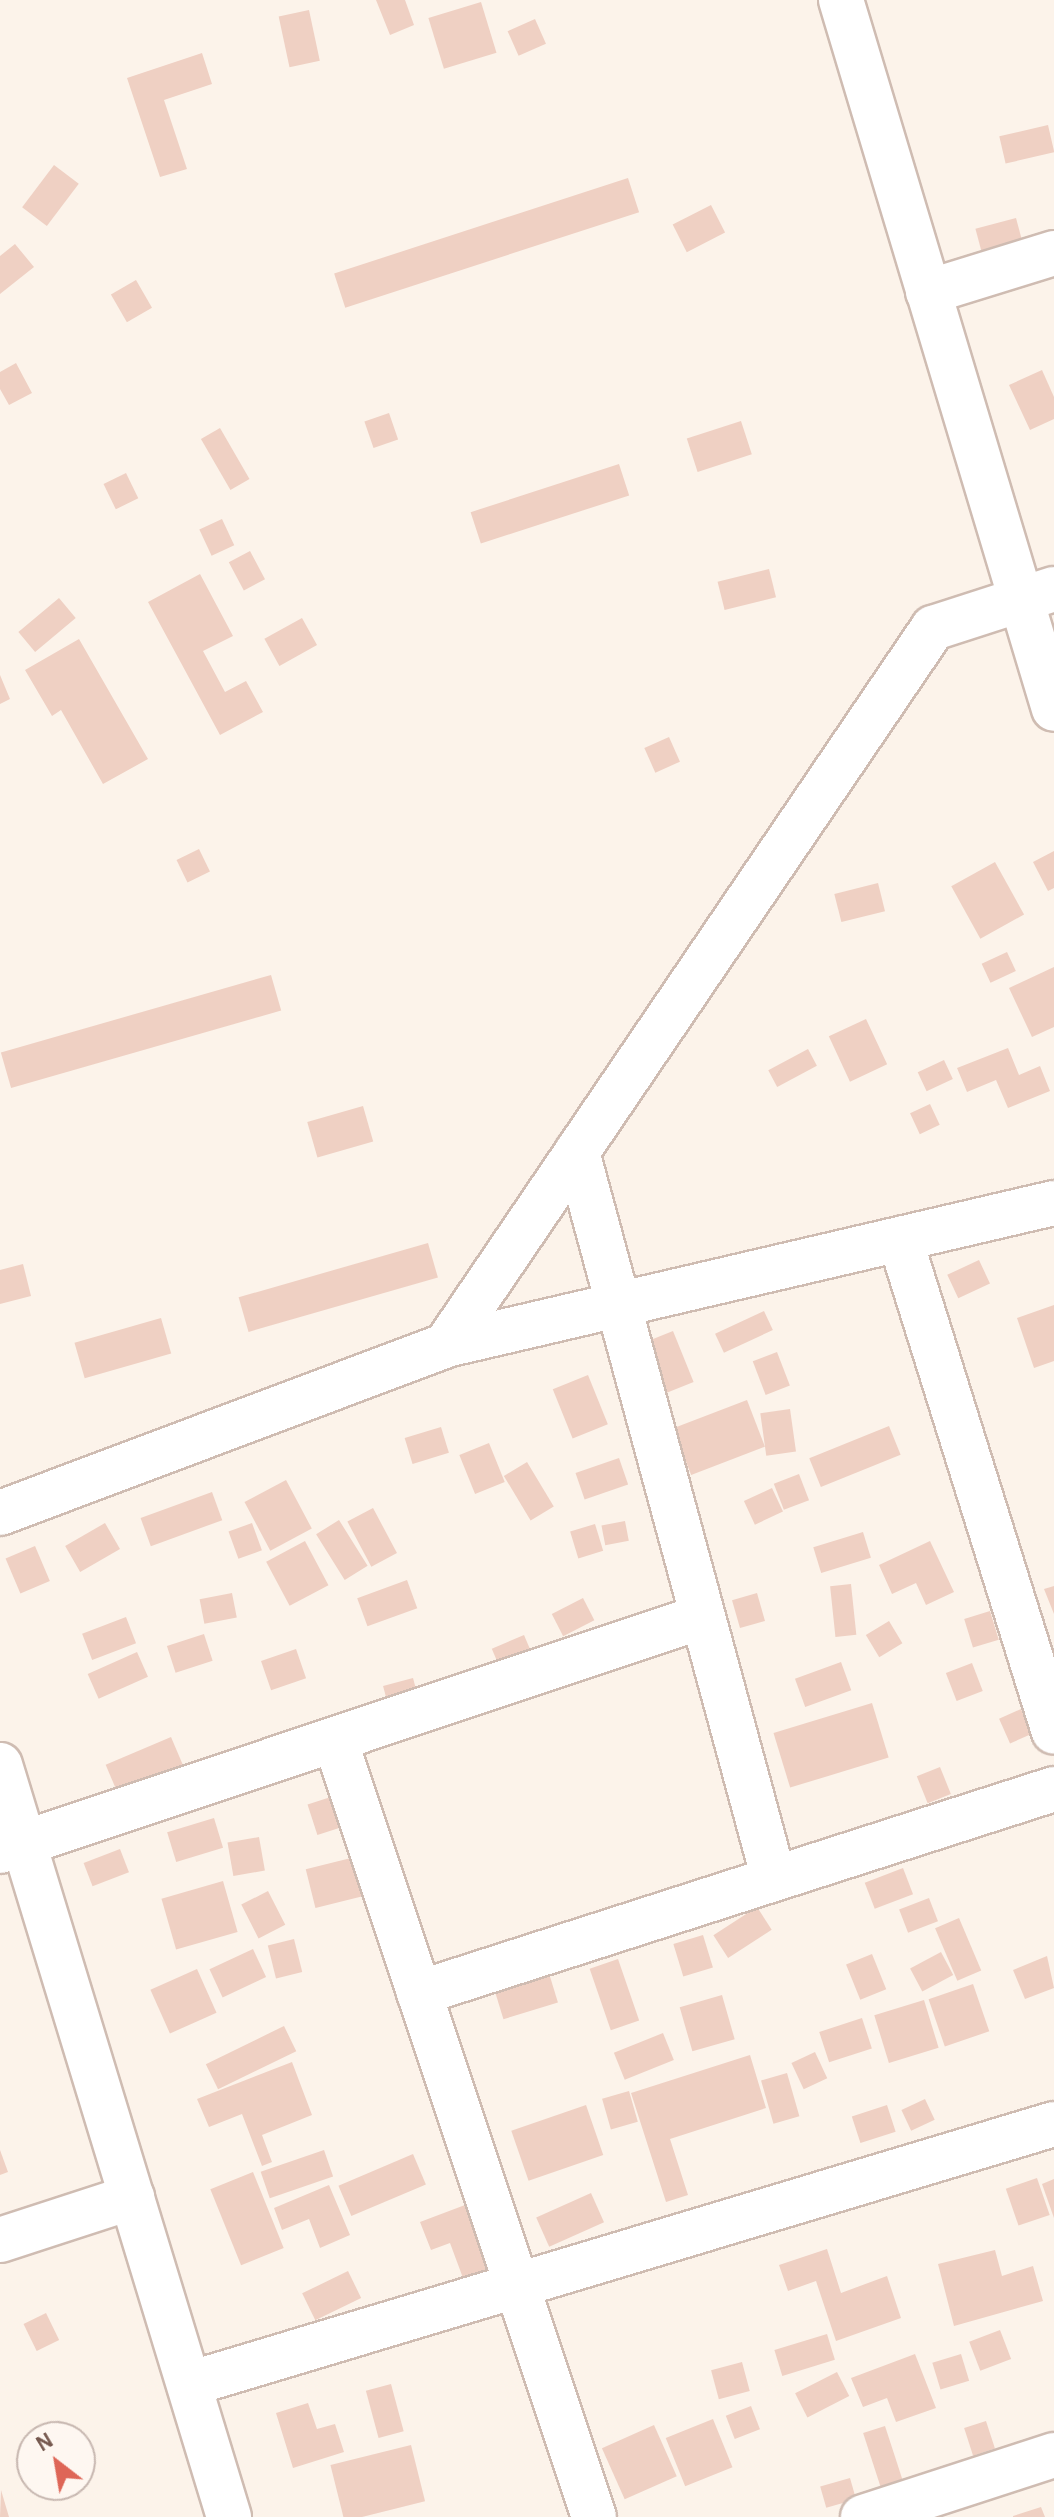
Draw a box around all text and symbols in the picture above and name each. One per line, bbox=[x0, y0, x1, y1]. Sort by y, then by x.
north arrow bbox=[16, 2421, 96, 2501]
text: N bbox=[32, 2429, 57, 2456]

